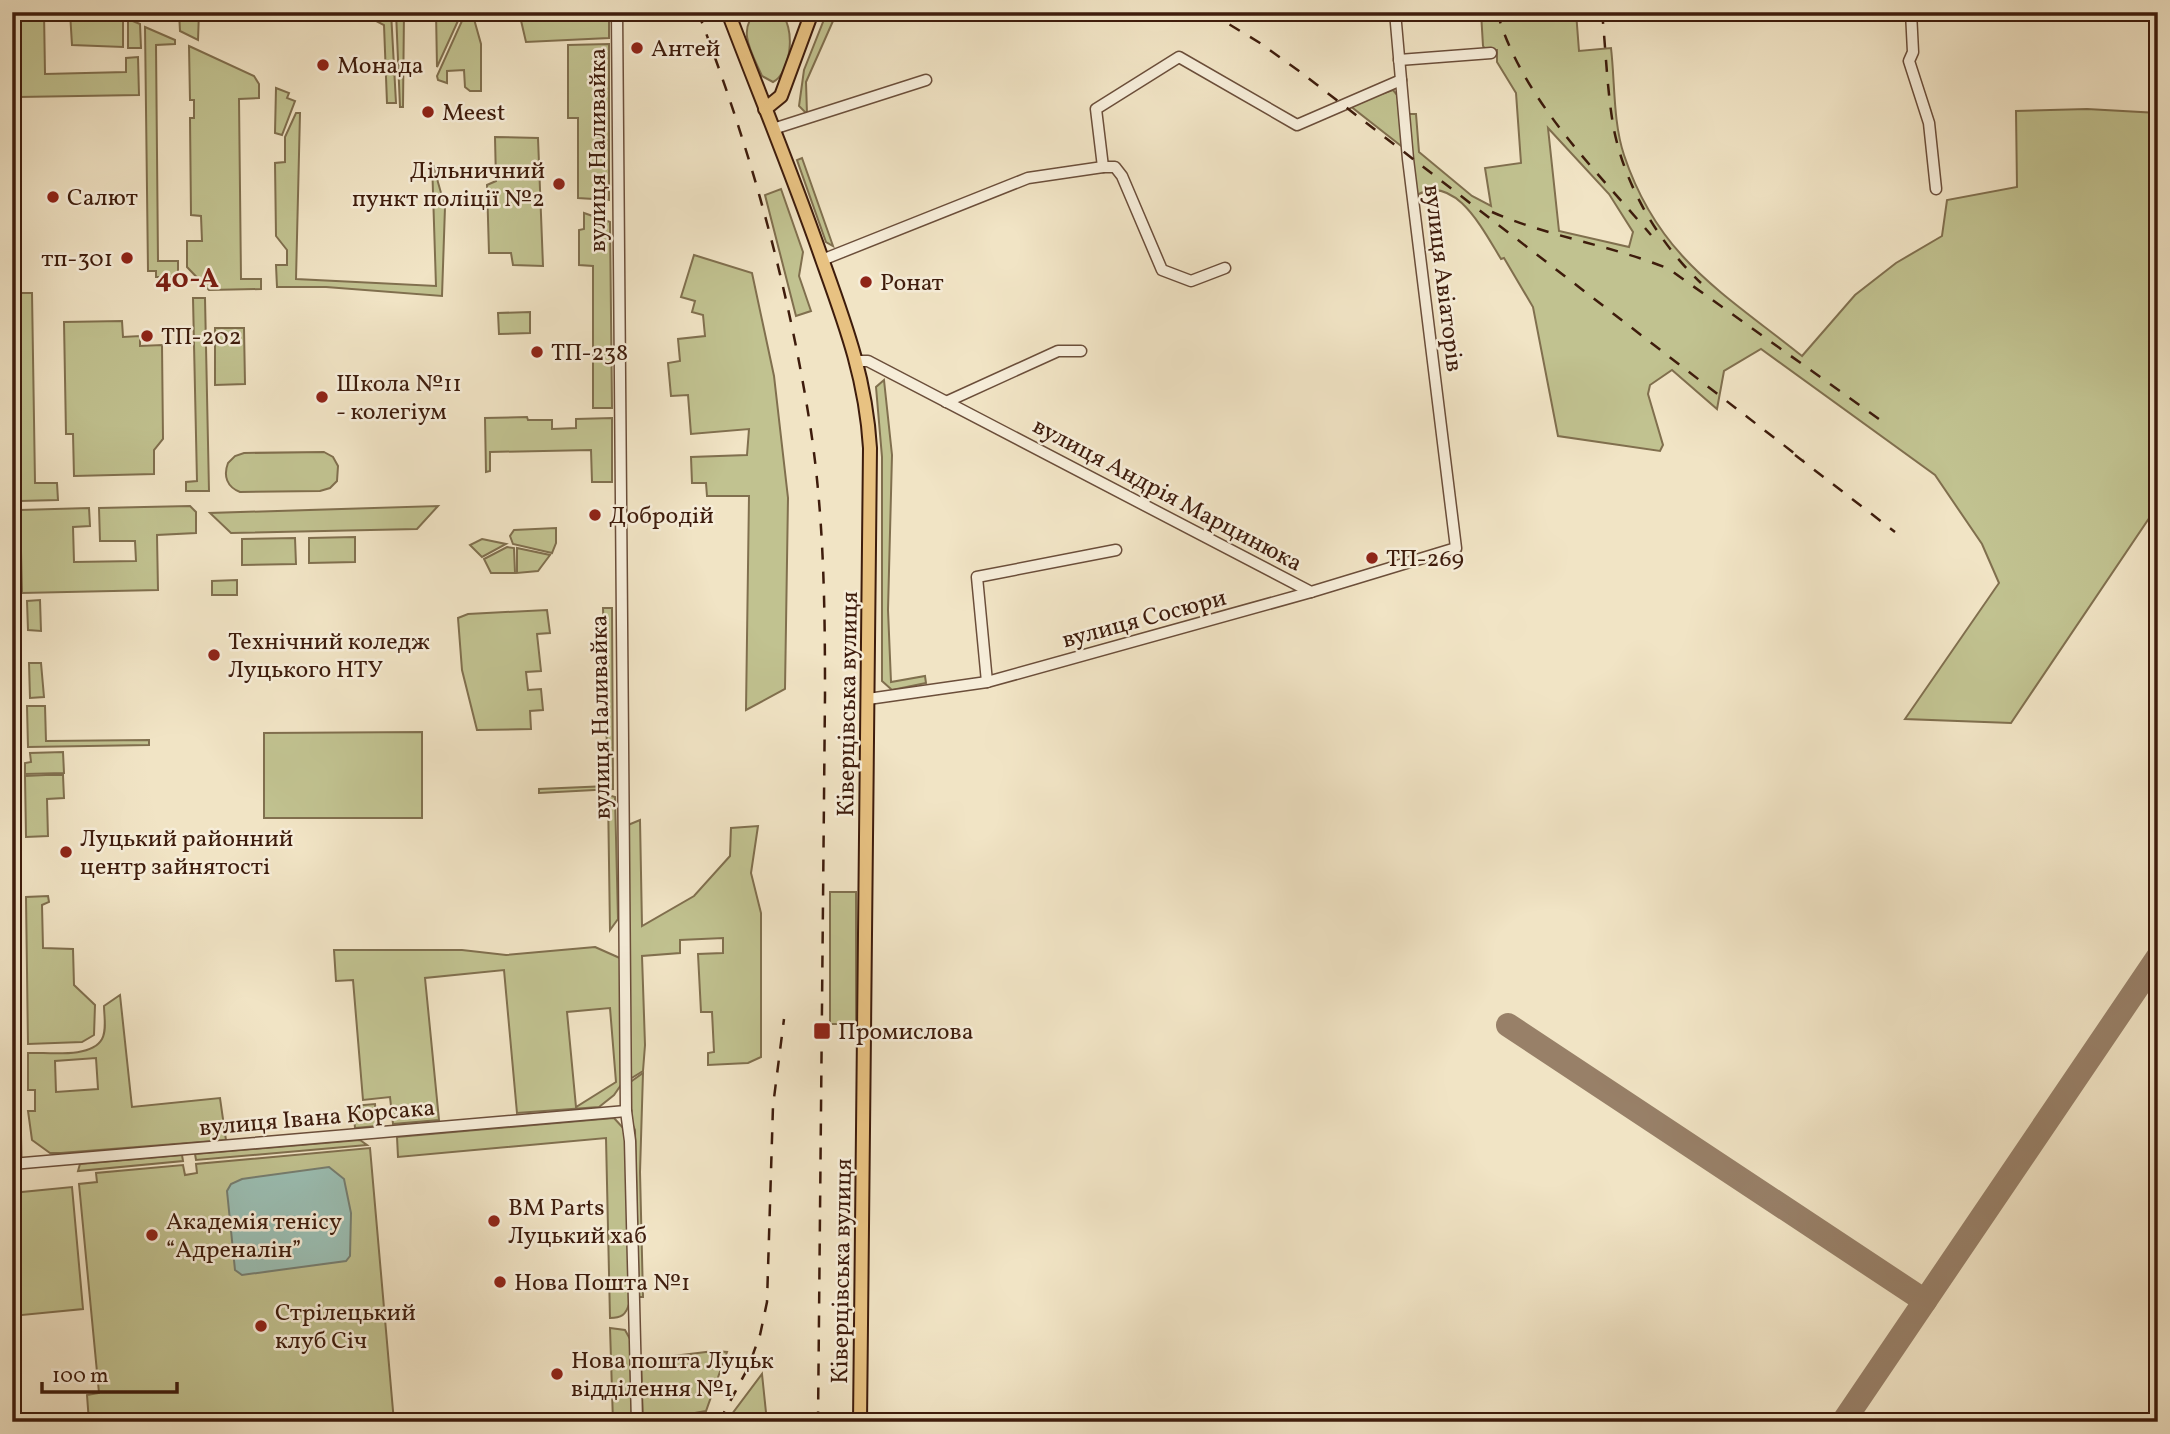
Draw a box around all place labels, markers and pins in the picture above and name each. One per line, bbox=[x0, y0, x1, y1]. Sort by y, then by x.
place label: Антей bbox=[651, 33, 720, 67]
marker: Антей bbox=[629, 40, 645, 56]
place label: Монада bbox=[337, 50, 424, 84]
marker: Монада bbox=[315, 57, 331, 73]
place label: Meest bbox=[442, 97, 505, 131]
marker: Meest bbox=[420, 104, 436, 120]
place label: Дільничний пункт поліції №2 bbox=[352, 155, 545, 217]
marker: Дільничний пункт поліції №2 bbox=[551, 176, 567, 192]
place label: Салют bbox=[67, 182, 138, 216]
marker: Салют bbox=[45, 189, 61, 205]
place label: тп-301 bbox=[41, 243, 113, 277]
marker: тп-301 bbox=[119, 250, 135, 266]
place label: Ронат bbox=[880, 267, 944, 301]
marker: Ронат bbox=[858, 274, 874, 290]
place label: ТП-202 bbox=[161, 321, 242, 355]
marker: ТП-202 bbox=[139, 328, 155, 344]
place label: ТП-238 bbox=[551, 337, 628, 371]
marker: ТП-238 bbox=[529, 344, 545, 360]
place label: Школа №11 - колегіум bbox=[336, 368, 462, 430]
marker: Школа №11 - колегіум bbox=[314, 389, 330, 405]
place label: Добродій bbox=[609, 500, 714, 534]
marker: Добродій bbox=[587, 507, 603, 523]
place label: ТП-269 bbox=[1386, 543, 1464, 577]
marker: ТП-269 bbox=[1364, 550, 1380, 566]
place label: Технічний коледж Луцького НТУ bbox=[228, 626, 430, 688]
marker: Технічний коледж Луцького НТУ bbox=[206, 647, 222, 663]
place label: Луцький районний центр зайнятості bbox=[80, 823, 293, 885]
marker: Луцький районний центр зайнятості bbox=[58, 844, 74, 860]
place label: Промислова bbox=[838, 1016, 974, 1050]
marker: Промислова bbox=[812, 1021, 832, 1041]
place label: BM Parts Луцький хаб bbox=[508, 1192, 647, 1254]
place label: Академія тенісу “Адреналін” bbox=[166, 1206, 342, 1268]
marker: BM Parts Луцький хаб bbox=[486, 1213, 502, 1229]
marker: Академія тенісу “Адреналін” bbox=[144, 1227, 160, 1243]
place label: Нова Пошта №1 bbox=[514, 1267, 690, 1301]
marker: Нова Пошта №1 bbox=[492, 1274, 508, 1290]
place label: Стрілецький клуб Січ bbox=[275, 1297, 416, 1359]
marker: Стрілецький клуб Січ bbox=[253, 1318, 269, 1334]
place label: Нова пошта Луцьк відділення №1 bbox=[571, 1345, 774, 1407]
marker: Нова пошта Луцьк відділення №1 bbox=[549, 1366, 565, 1382]

